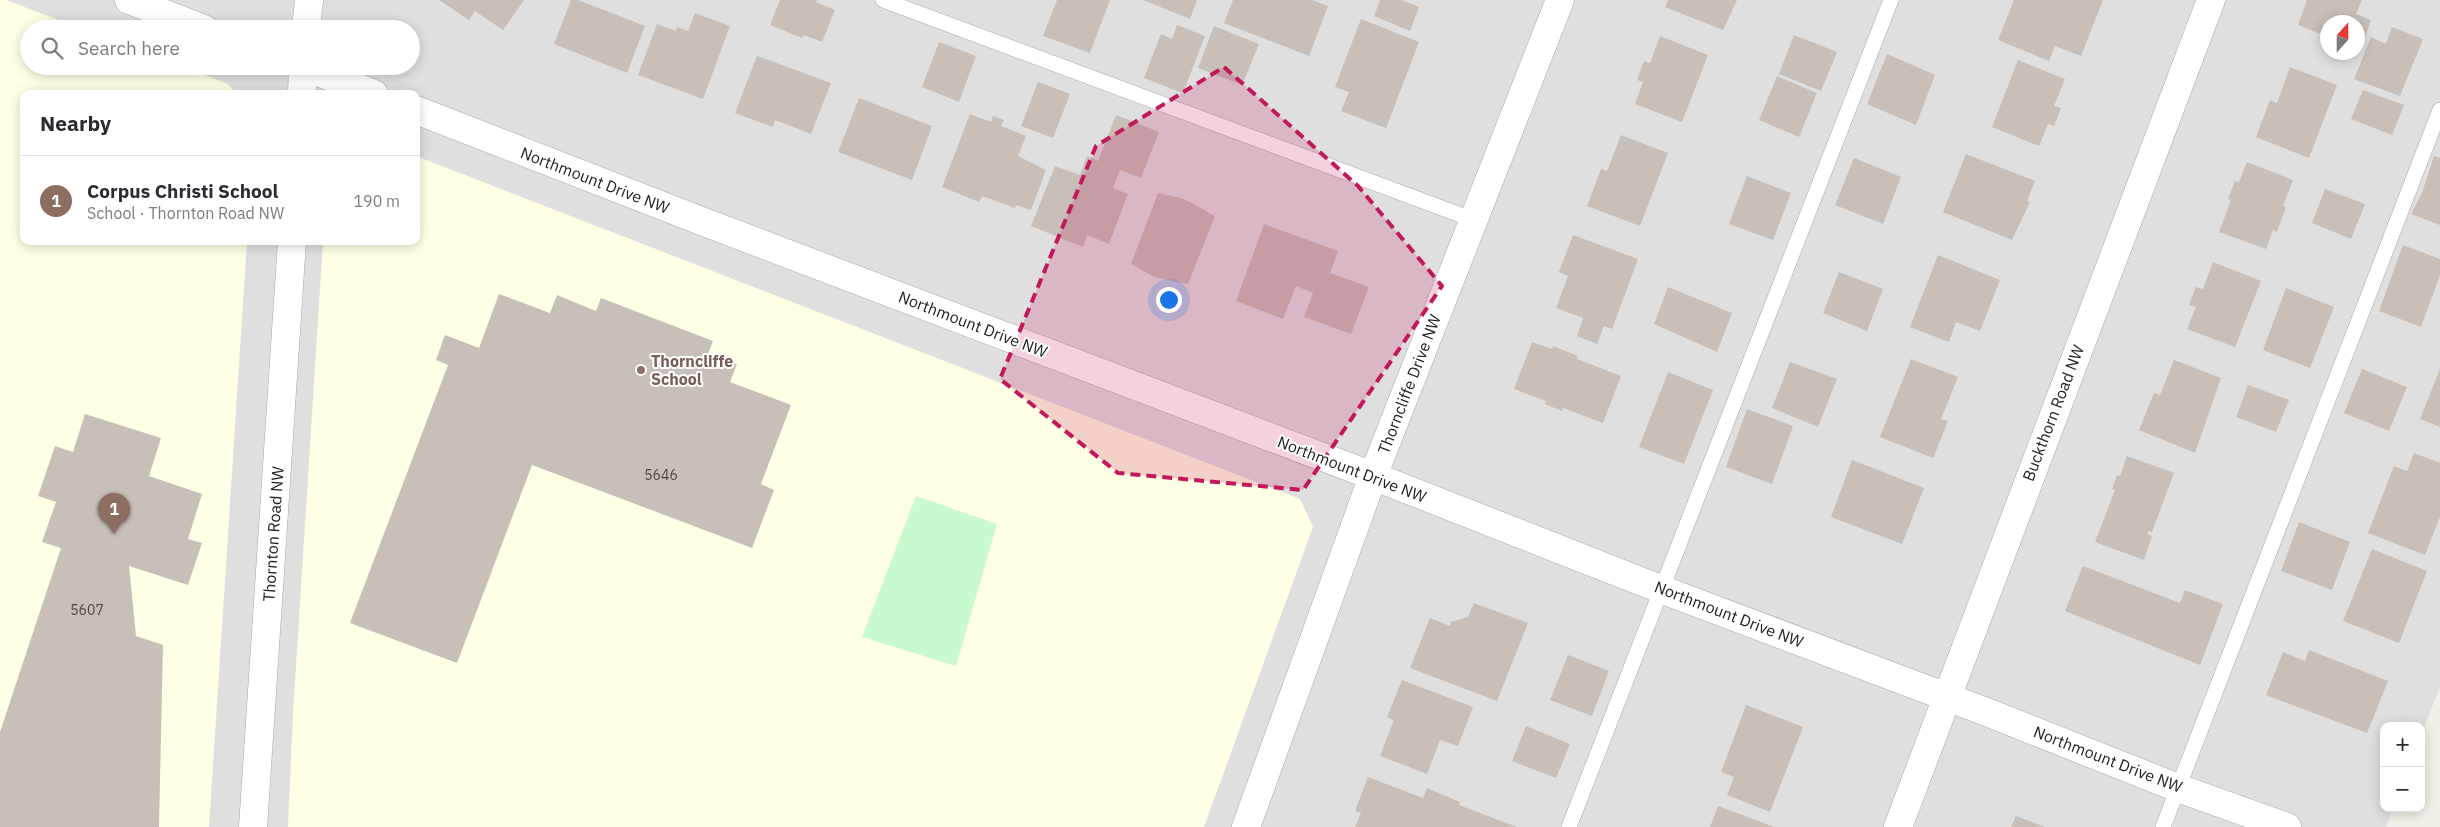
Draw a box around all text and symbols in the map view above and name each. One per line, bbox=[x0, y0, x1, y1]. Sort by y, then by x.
north arrow bbox=[2320, 15, 2365, 60]
search box bbox=[20, 20, 420, 75]
icon: search bbox=[38, 34, 66, 62]
text: Search here bbox=[78, 36, 180, 60]
text: Nearby bbox=[40, 109, 111, 137]
street label: Northmount Drive NW bbox=[518, 142, 672, 218]
text: Corpus Christi School bbox=[87, 179, 278, 203]
text: 1 bbox=[51, 191, 61, 211]
text: 190 m bbox=[353, 191, 400, 211]
text: School · Thornton Road NW bbox=[87, 203, 284, 223]
street label: Northmount Drive NW bbox=[896, 286, 1050, 362]
your location bbox=[1156, 287, 1182, 313]
street label: Thorncliffe Drive NW bbox=[1373, 311, 1445, 457]
street label: Buckthorn Road NW bbox=[2018, 342, 2088, 484]
place label: Thorncliffe School bbox=[651, 351, 733, 389]
marker: Thorncliffe School bbox=[635, 364, 647, 376]
street label: Northmount Drive NW bbox=[1275, 431, 1429, 507]
street label: Thornton Road NW bbox=[258, 466, 288, 602]
house number: 5646 bbox=[644, 466, 678, 484]
pin: 1 bbox=[98, 493, 130, 534]
street label: Northmount Drive NW bbox=[1652, 576, 1806, 652]
house number: 5607 bbox=[70, 601, 104, 619]
street label: Northmount Drive NW bbox=[2031, 721, 2185, 797]
map controls bbox=[2380, 722, 2425, 812]
button: + bbox=[2380, 722, 2425, 767]
button: − bbox=[2380, 767, 2425, 812]

